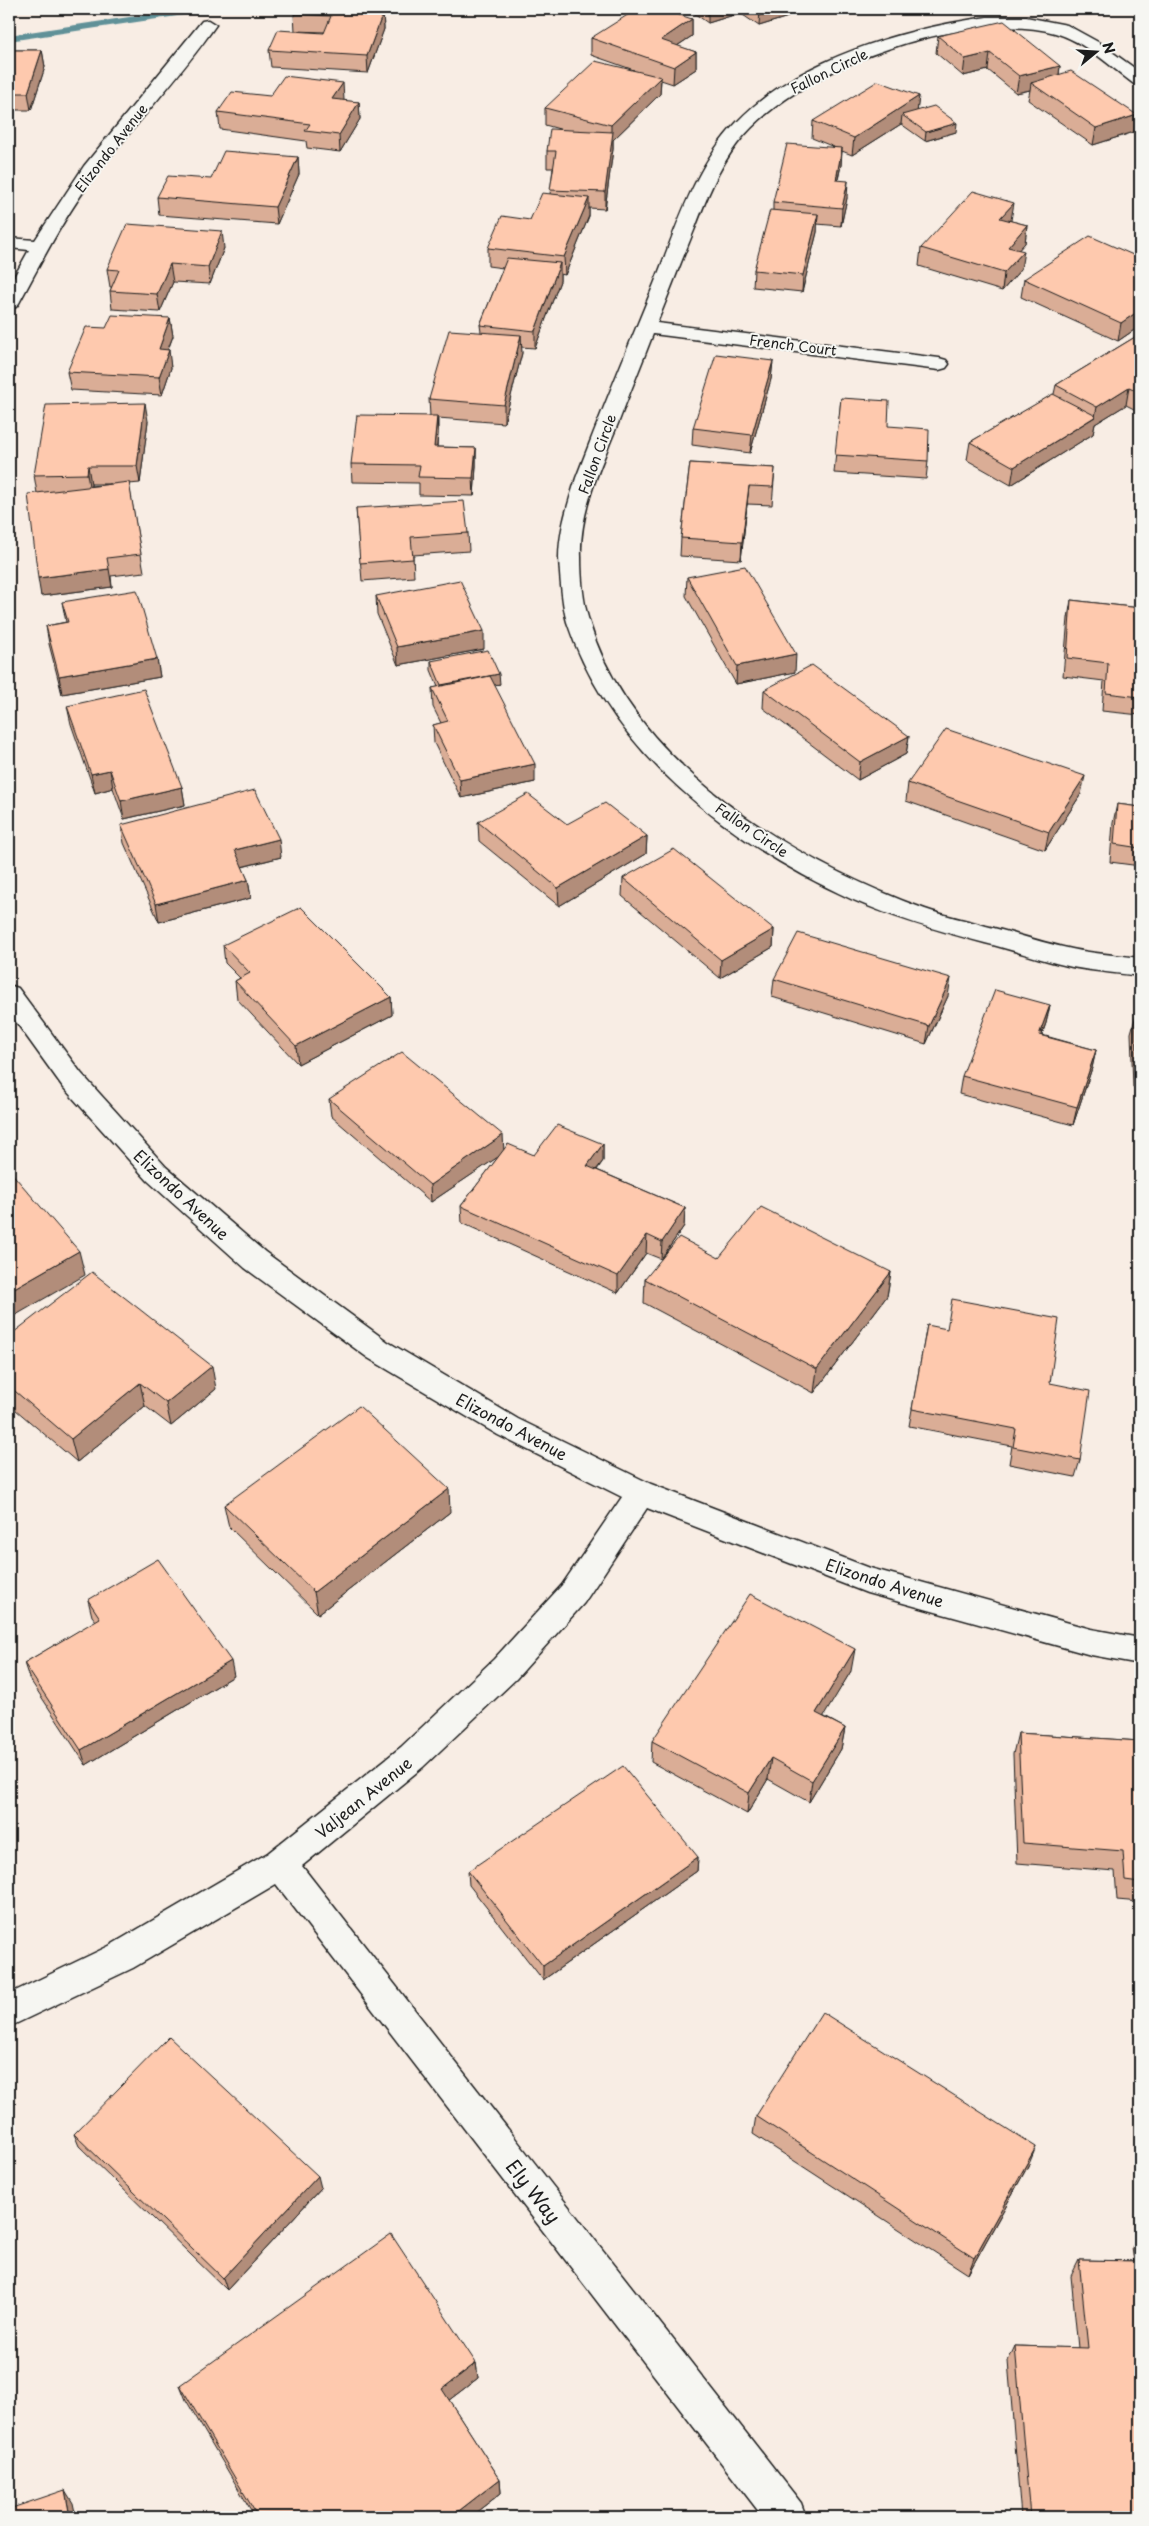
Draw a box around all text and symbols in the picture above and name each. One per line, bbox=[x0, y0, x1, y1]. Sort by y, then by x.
north arrow bbox=[1072, 28, 1122, 78]
text: N bbox=[1097, 39, 1121, 56]
street label: Fallon Circle bbox=[787, 43, 871, 99]
street label: Elizondo Avenue bbox=[70, 99, 153, 197]
street label: French Court bbox=[748, 329, 838, 361]
street label: Fallon Circle bbox=[573, 411, 621, 497]
street label: Fallon Circle bbox=[711, 798, 793, 862]
street label: Elizondo Avenue bbox=[129, 1143, 235, 1245]
street label: Elizondo Avenue bbox=[452, 1387, 572, 1466]
street label: Elizondo Avenue bbox=[823, 1552, 947, 1613]
street label: Valjean Avenue bbox=[310, 1750, 417, 1843]
street label: Ely Way bbox=[500, 2153, 568, 2229]

